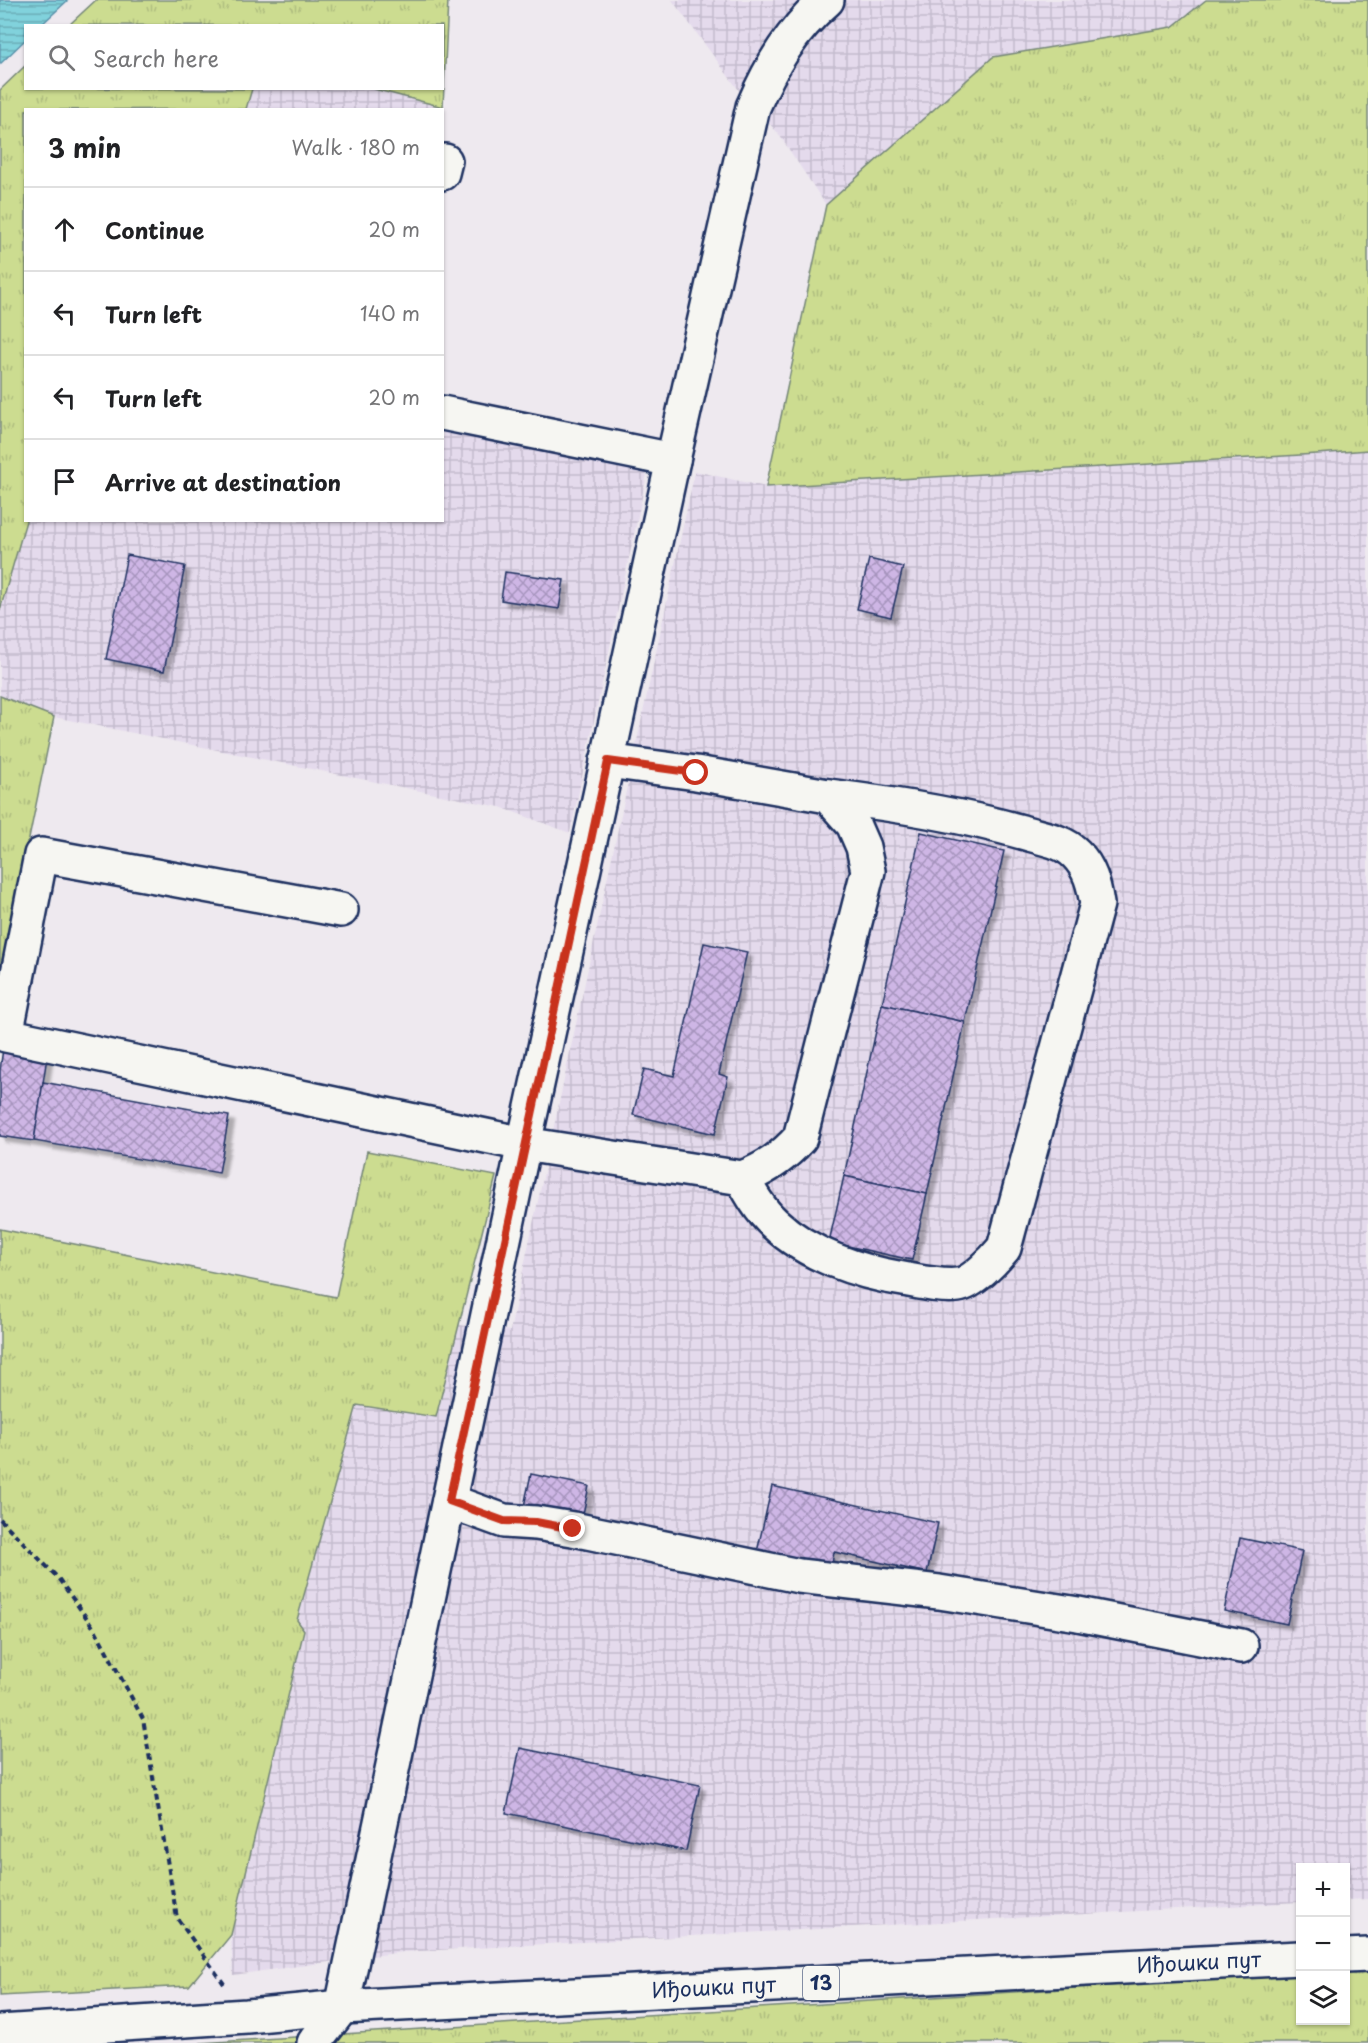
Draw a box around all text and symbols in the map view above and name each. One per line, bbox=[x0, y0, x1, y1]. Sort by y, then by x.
search box bbox=[24, 24, 444, 90]
icon: search bbox=[45, 41, 78, 74]
text: Search here bbox=[93, 41, 219, 74]
text: 3 min bbox=[48, 128, 121, 167]
text: Walk · 180 m bbox=[292, 132, 420, 162]
icon: ahead bbox=[48, 213, 81, 246]
text: Continue bbox=[105, 213, 204, 246]
text: 20 m bbox=[368, 214, 420, 244]
icon: left bbox=[48, 297, 81, 330]
text: Turn left bbox=[105, 297, 202, 330]
text: 140 m bbox=[360, 298, 420, 328]
icon: left bbox=[48, 381, 81, 414]
text: Turn left bbox=[105, 381, 202, 414]
text: 20 m bbox=[368, 382, 420, 412]
icon: arrive bbox=[48, 465, 81, 498]
text: Arrive at destination bbox=[105, 465, 341, 498]
route start bbox=[682, 759, 708, 785]
route end bbox=[559, 1515, 585, 1541]
map controls bbox=[1296, 1863, 1350, 2025]
button: + bbox=[1296, 1863, 1350, 1917]
button: − bbox=[1296, 1917, 1350, 1971]
street label: Иђошки пут bbox=[1136, 1942, 1263, 1980]
road number: 13 bbox=[803, 1966, 839, 2000]
street label: Иђошки пут bbox=[651, 1967, 778, 2005]
button: layers bbox=[1296, 1971, 1350, 2025]

